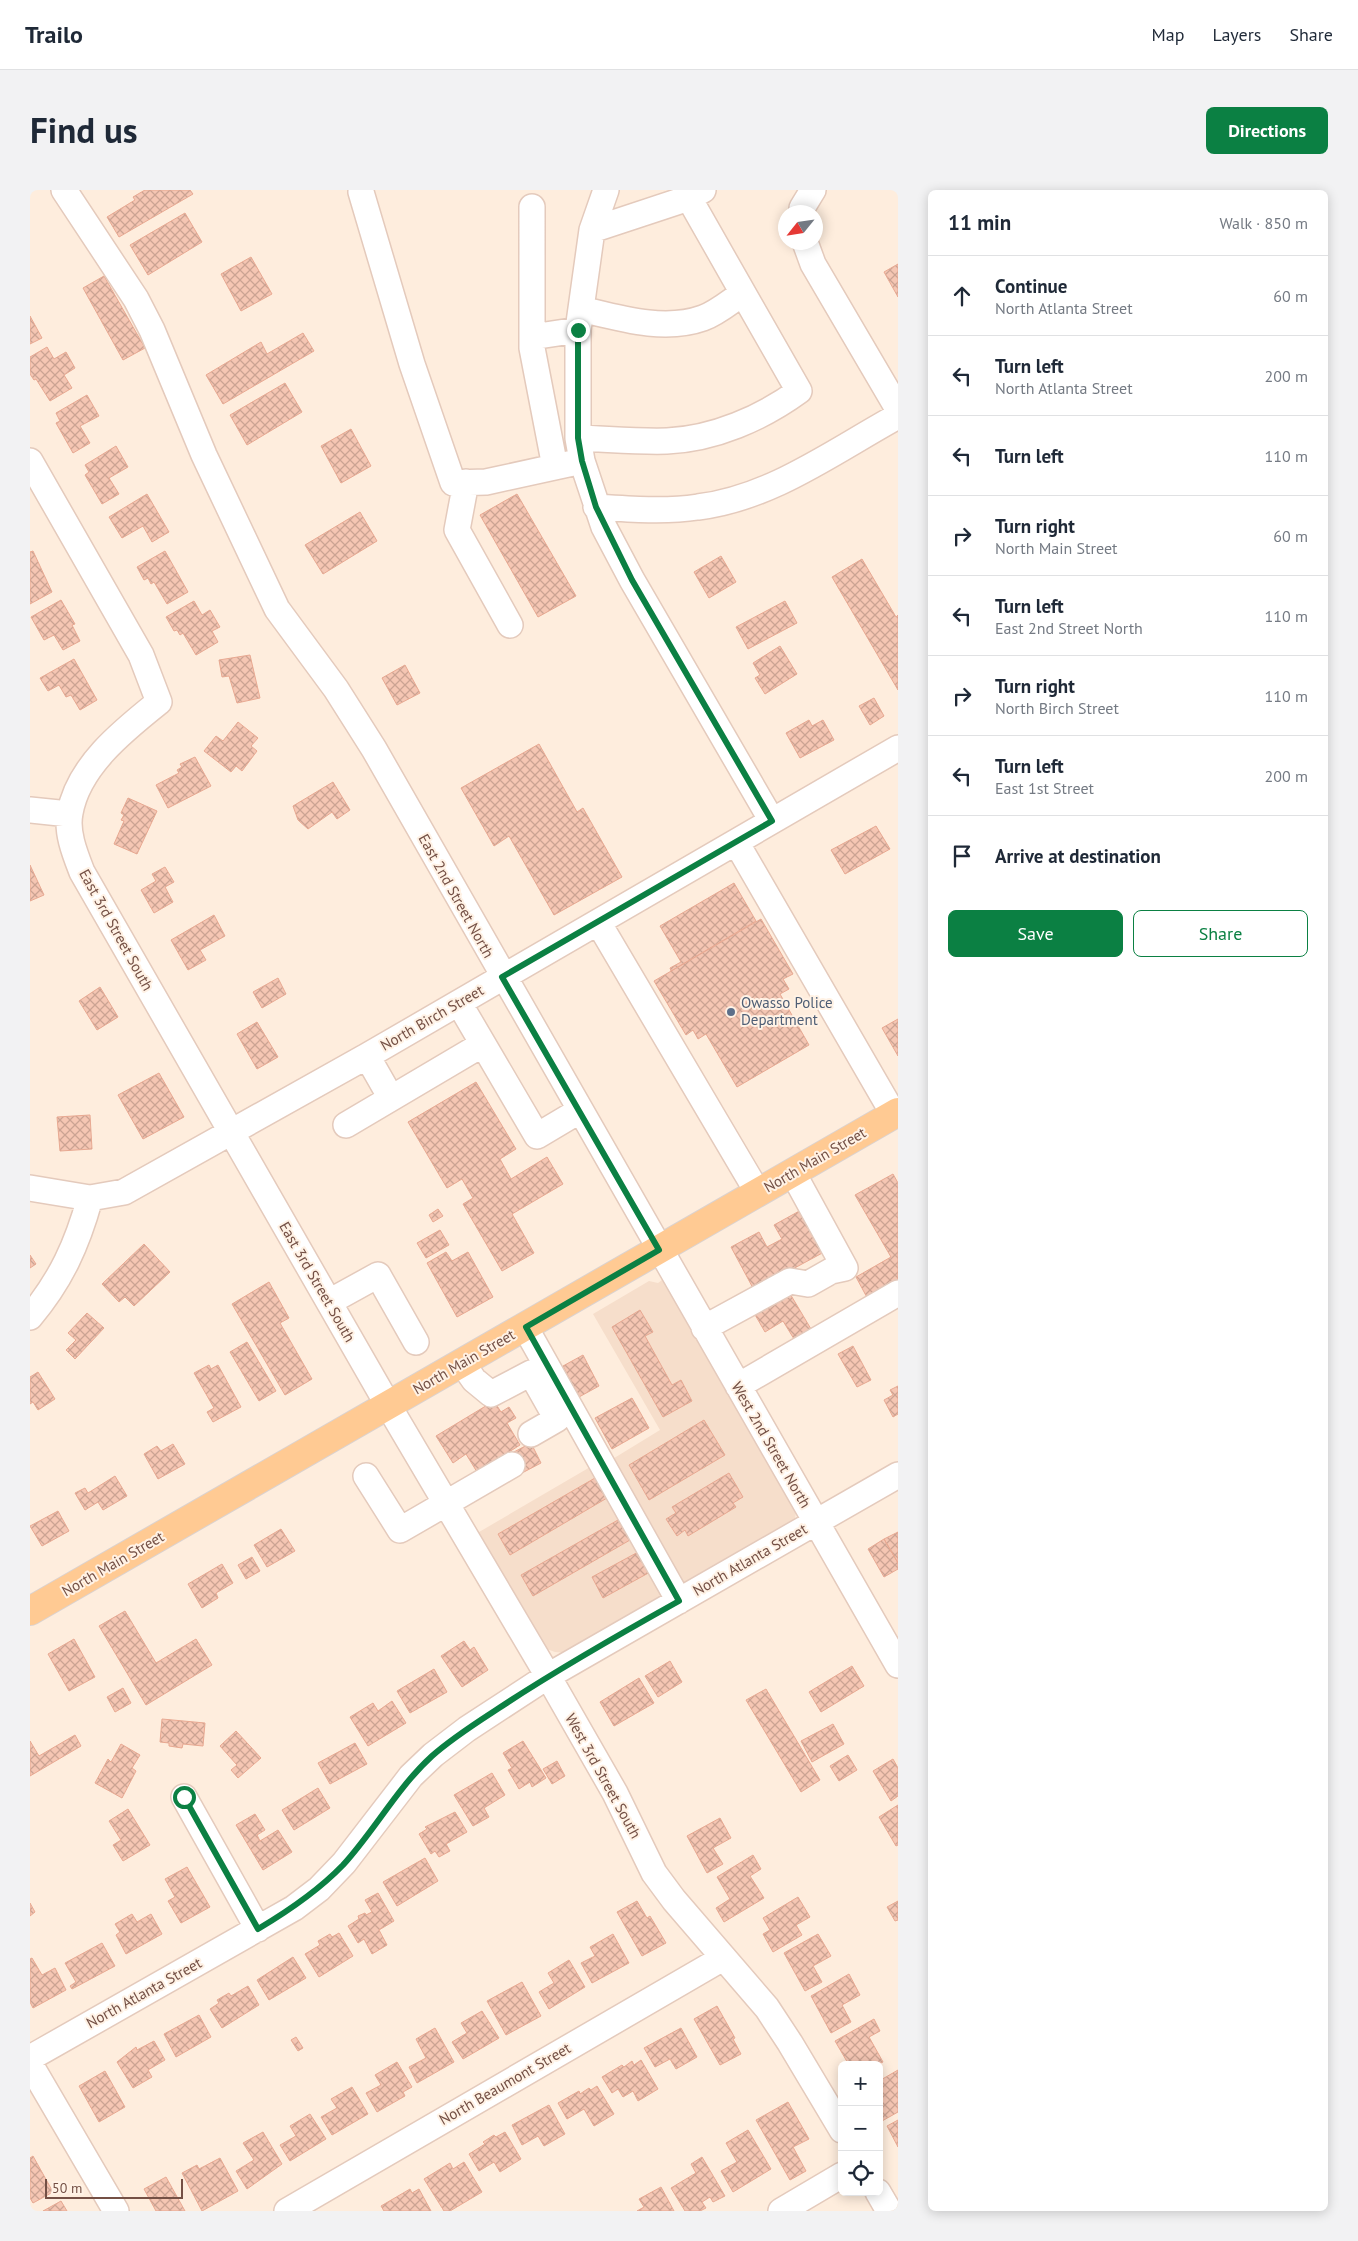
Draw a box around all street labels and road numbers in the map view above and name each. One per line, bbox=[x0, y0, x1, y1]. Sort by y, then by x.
street label: East 2nd Street North bbox=[415, 831, 498, 961]
street label: East 3rd Street South bbox=[75, 866, 158, 994]
street label: North Birch Street bbox=[377, 980, 487, 1055]
street label: North Main Street bbox=[760, 1123, 869, 1197]
street label: East 3rd Street South bbox=[275, 1218, 360, 1345]
street label: North Main Street bbox=[409, 1325, 518, 1399]
street label: West 2nd Street North bbox=[728, 1378, 815, 1511]
street label: North Atlanta Street bbox=[689, 1519, 810, 1600]
street label: North Main Street bbox=[58, 1527, 167, 1601]
street label: West 3rd Street South bbox=[561, 1710, 646, 1842]
street label: North Atlanta Street bbox=[83, 1953, 205, 2032]
street label: North Beaumont Street bbox=[436, 2038, 574, 2129]

